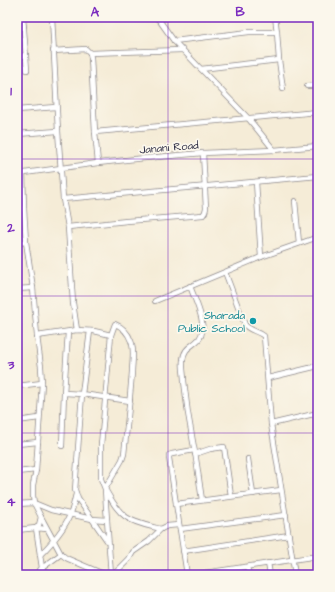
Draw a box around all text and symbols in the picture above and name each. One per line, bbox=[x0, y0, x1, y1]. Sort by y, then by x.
text: A bbox=[91, 3, 100, 21]
text: B bbox=[235, 3, 245, 21]
text: 1 bbox=[10, 82, 12, 100]
street label: Janani Road bbox=[139, 137, 200, 158]
text: 2 bbox=[6, 219, 15, 237]
place label: Sharada Public School bbox=[178, 308, 245, 336]
marker: Sharada Public School bbox=[248, 316, 258, 326]
text: 3 bbox=[7, 356, 15, 374]
text: 4 bbox=[7, 493, 16, 511]

